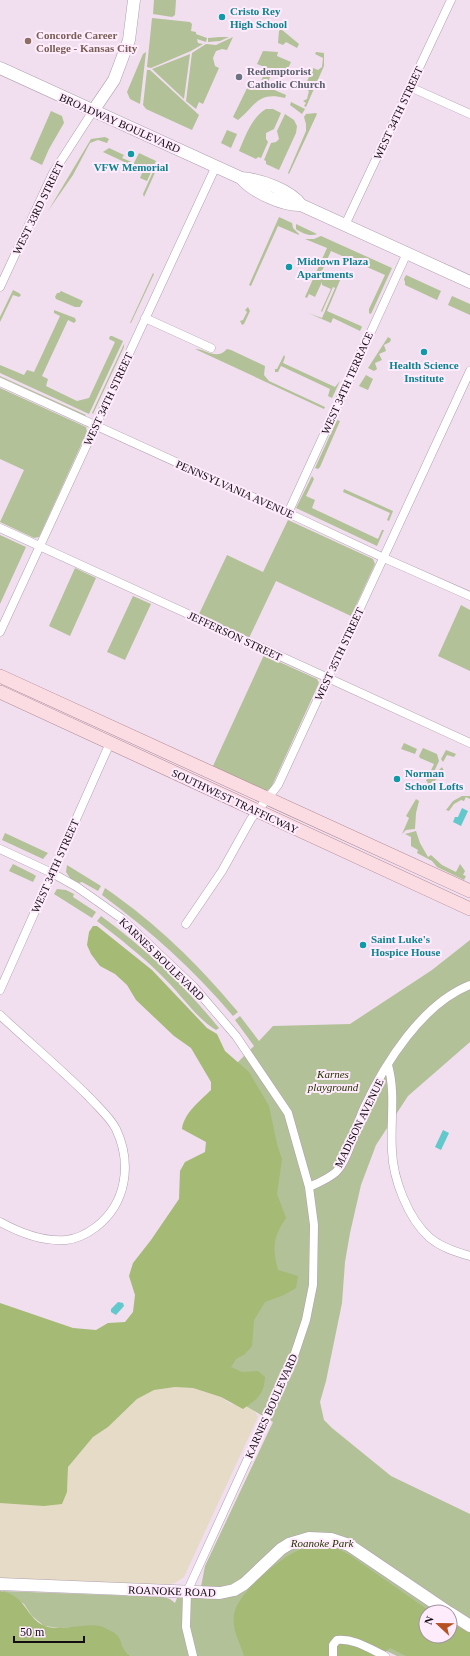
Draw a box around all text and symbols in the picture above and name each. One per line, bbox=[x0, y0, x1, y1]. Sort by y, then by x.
place label: Cristo Rey High School bbox=[230, 5, 287, 30]
marker: Cristo Rey High School bbox=[217, 12, 227, 22]
place label: Concorde Career College - Kansas City bbox=[36, 29, 138, 54]
marker: Concorde Career College - Kansas City bbox=[23, 36, 33, 46]
street label: WEST 34TH STREET bbox=[371, 64, 425, 161]
place label: Redemptorist Catholic Church bbox=[247, 65, 325, 90]
marker: Redemptorist Catholic Church bbox=[234, 72, 244, 82]
street label: BROADWAY BOULEVARD bbox=[58, 91, 182, 155]
marker: VFW Memorial bbox=[126, 149, 136, 159]
street label: WEST 33RD STREET bbox=[10, 159, 66, 256]
place label: VFW Memorial bbox=[94, 161, 168, 173]
place label: Midtown Plaza Apartments bbox=[297, 255, 369, 280]
marker: Midtown Plaza Apartments bbox=[284, 262, 294, 272]
street label: WEST 34TH TERRACE bbox=[319, 330, 375, 436]
marker: Health Science Institute bbox=[419, 347, 429, 357]
street label: WEST 34TH STREET bbox=[81, 350, 135, 447]
place label: Health Science Institute bbox=[389, 359, 459, 384]
street label: PENNSYLVANIA AVENUE bbox=[174, 458, 296, 521]
street label: WEST 35TH STREET bbox=[312, 605, 366, 702]
street label: JEFFERSON STREET bbox=[186, 609, 284, 663]
street label: SOUTHWEST TRAFFICWAY bbox=[170, 766, 300, 836]
place label: Norman School Lofts bbox=[405, 767, 464, 792]
marker: Norman School Lofts bbox=[392, 774, 402, 784]
street label: WEST 34TH STREET bbox=[29, 817, 81, 915]
street label: KARNES BOULEVARD bbox=[117, 915, 207, 1003]
place label: Saint Luke's Hospice House bbox=[371, 933, 440, 958]
marker: Saint Luke's Hospice House bbox=[358, 940, 368, 950]
park label: Karnes playground bbox=[307, 1068, 359, 1093]
street label: MADISON AVENUE bbox=[332, 1076, 386, 1169]
street label: KARNES BOULEVARD bbox=[243, 1352, 300, 1460]
park label: Roanoke Park bbox=[290, 1537, 354, 1549]
street label: ROANOKE ROAD bbox=[128, 1583, 216, 1599]
north arrow bbox=[418, 1604, 458, 1644]
text: N bbox=[422, 1614, 436, 1626]
scale bar bbox=[14, 1618, 84, 1644]
text: 50 m bbox=[20, 1625, 45, 1639]

